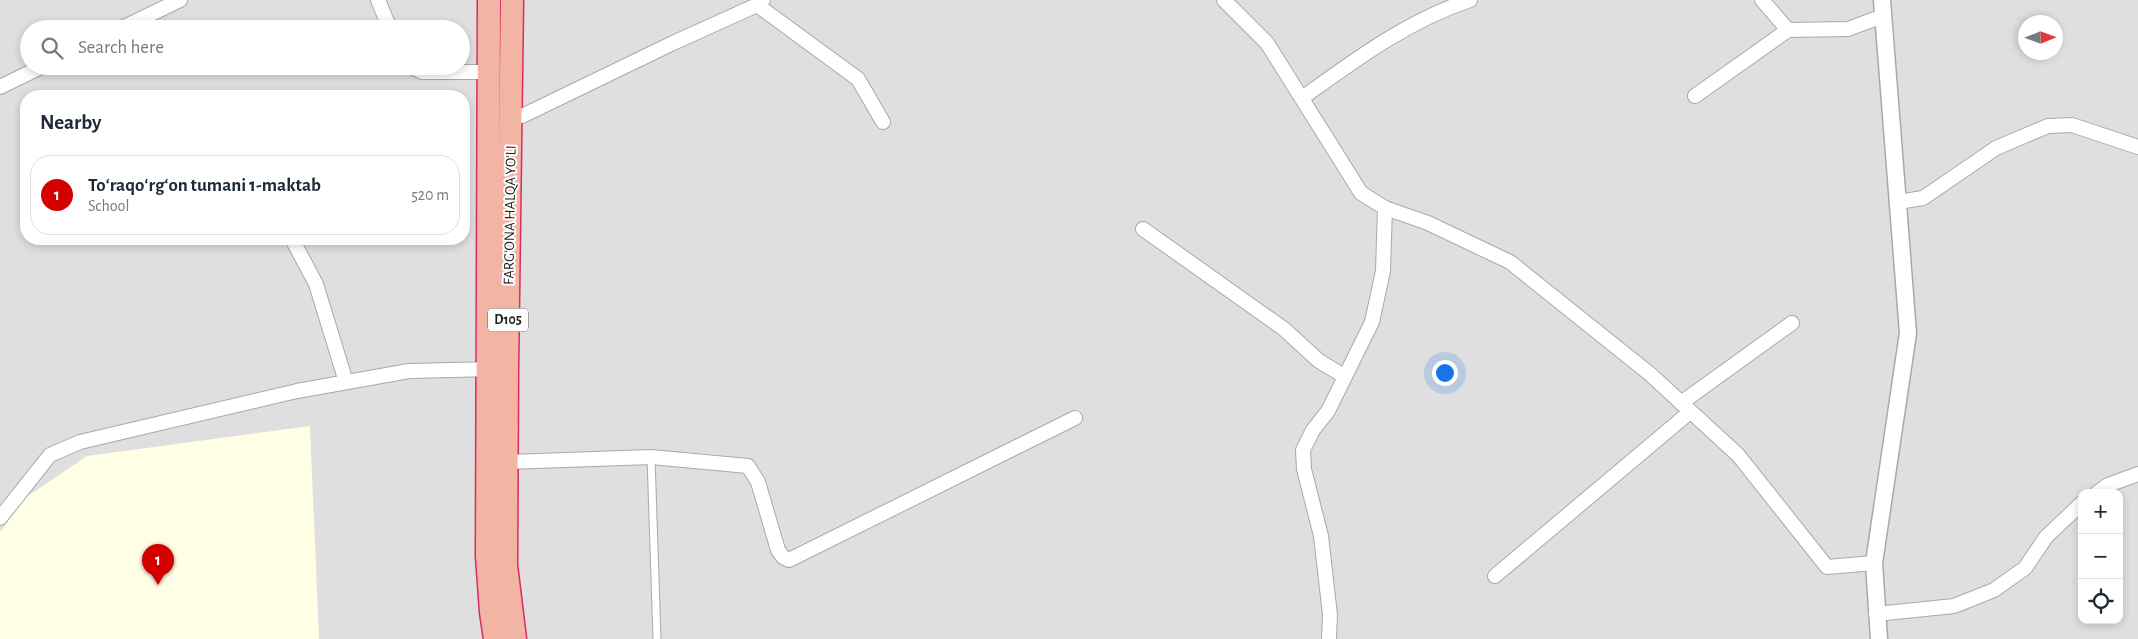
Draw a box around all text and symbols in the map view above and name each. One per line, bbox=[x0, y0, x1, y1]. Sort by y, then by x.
north arrow bbox=[2018, 15, 2063, 60]
search box bbox=[20, 20, 470, 75]
icon: search bbox=[38, 34, 66, 62]
text: Search here bbox=[78, 38, 164, 57]
text: Nearby bbox=[40, 112, 101, 133]
street label: FARG‘ONA HALQA YO‘LI bbox=[501, 145, 519, 285]
text: Toʻraqoʻrgʻon tumani 1-maktab bbox=[88, 176, 321, 195]
text: 1 bbox=[54, 187, 60, 203]
text: 520 m bbox=[411, 187, 449, 203]
text: School bbox=[88, 198, 129, 214]
road number: D105 bbox=[488, 308, 528, 332]
your location bbox=[1432, 360, 1458, 386]
map controls bbox=[2078, 489, 2123, 624]
button: + bbox=[2078, 489, 2123, 534]
button: − bbox=[2078, 534, 2123, 579]
pin: 1 bbox=[142, 544, 174, 585]
button: locate bbox=[2078, 579, 2123, 624]

